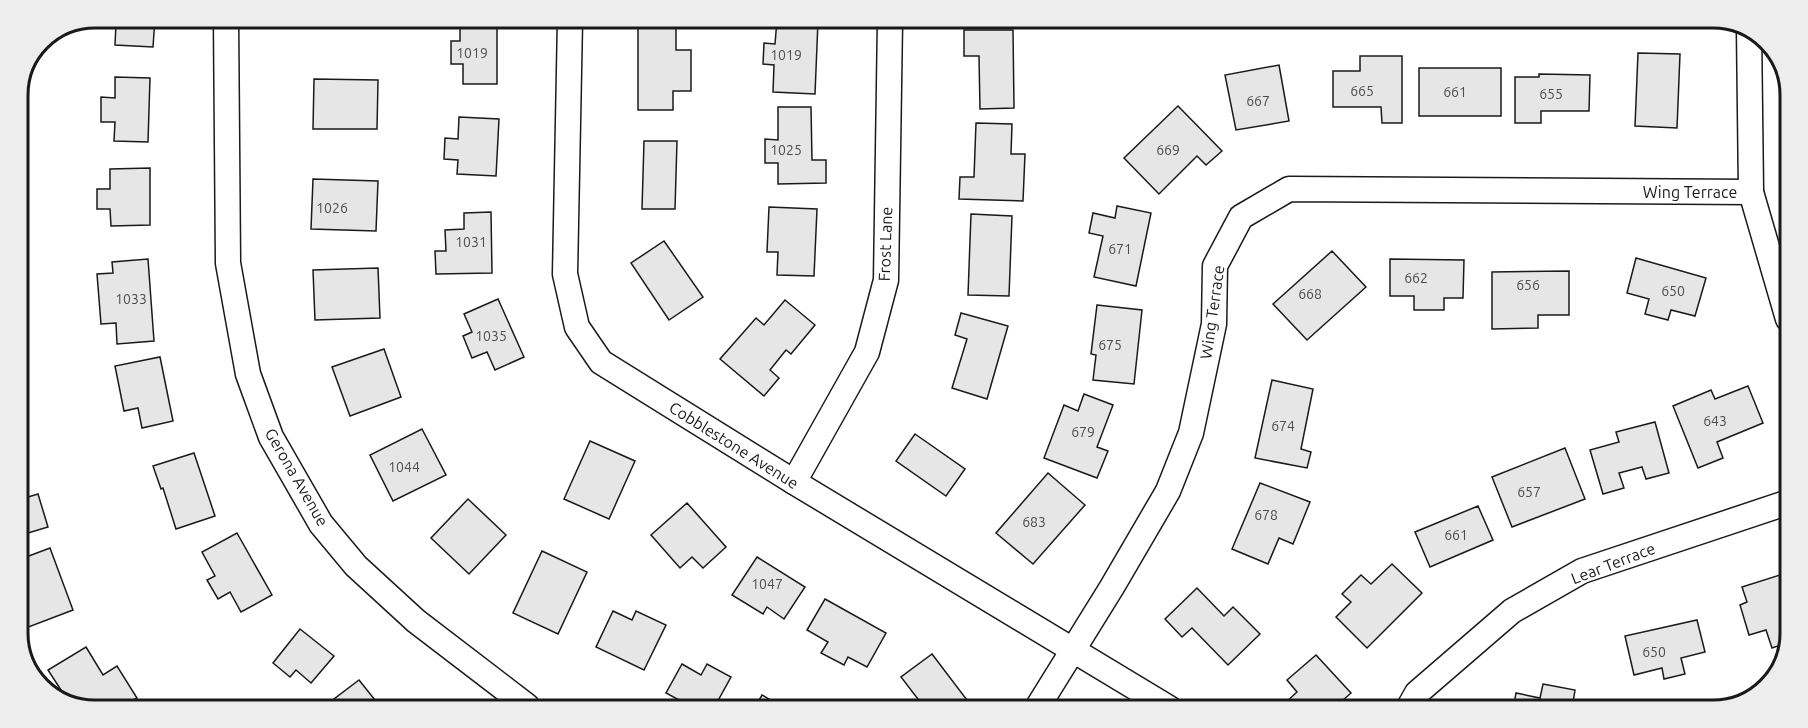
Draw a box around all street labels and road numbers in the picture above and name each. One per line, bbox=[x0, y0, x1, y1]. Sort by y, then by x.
street label: Wing Terrace bbox=[1643, 183, 1737, 201]
street label: Frost Lane bbox=[875, 206, 895, 282]
street label: Wing Terrace bbox=[1197, 264, 1227, 360]
street label: Cobblestone Avenue bbox=[666, 398, 802, 492]
street label: Gerona Avenue bbox=[262, 425, 332, 529]
street label: Lear Terrace bbox=[1568, 539, 1658, 587]

